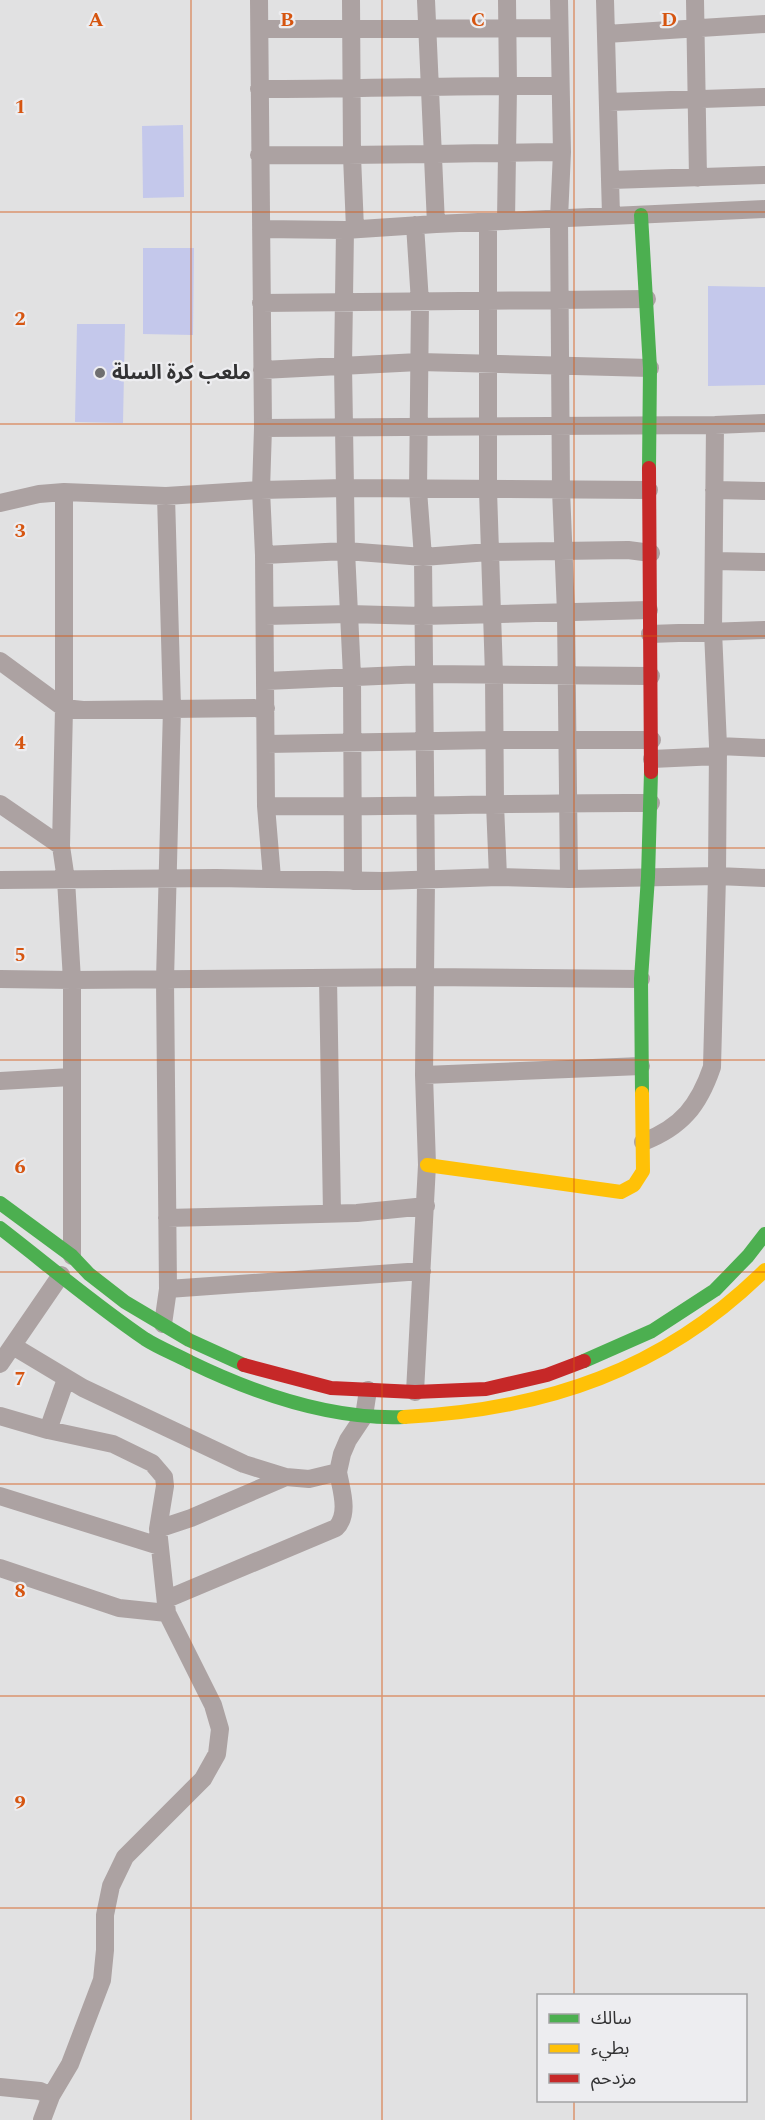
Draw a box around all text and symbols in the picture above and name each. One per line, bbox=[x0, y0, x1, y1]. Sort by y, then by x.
text: A bbox=[88, 5, 104, 35]
text: B bbox=[280, 5, 294, 35]
text: C bbox=[471, 5, 485, 35]
text: D bbox=[661, 5, 677, 35]
text: 1 bbox=[14, 92, 26, 122]
text: 2 bbox=[14, 304, 26, 334]
place label: ملعب كرة السلة bbox=[112, 358, 251, 388]
marker: ملعب كرة السلة bbox=[93, 366, 107, 380]
text: 3 bbox=[14, 516, 26, 546]
text: 4 bbox=[14, 728, 26, 758]
text: 5 bbox=[14, 940, 26, 970]
text: 6 bbox=[14, 1152, 26, 1182]
text: 7 bbox=[14, 1364, 26, 1394]
text: 8 bbox=[14, 1576, 26, 1606]
text: 9 bbox=[14, 1788, 26, 1818]
legend bbox=[537, 1994, 747, 2102]
text: سالك bbox=[591, 2005, 632, 2032]
text: بطيء bbox=[591, 2035, 629, 2062]
text: مزدحم bbox=[591, 2065, 636, 2092]

